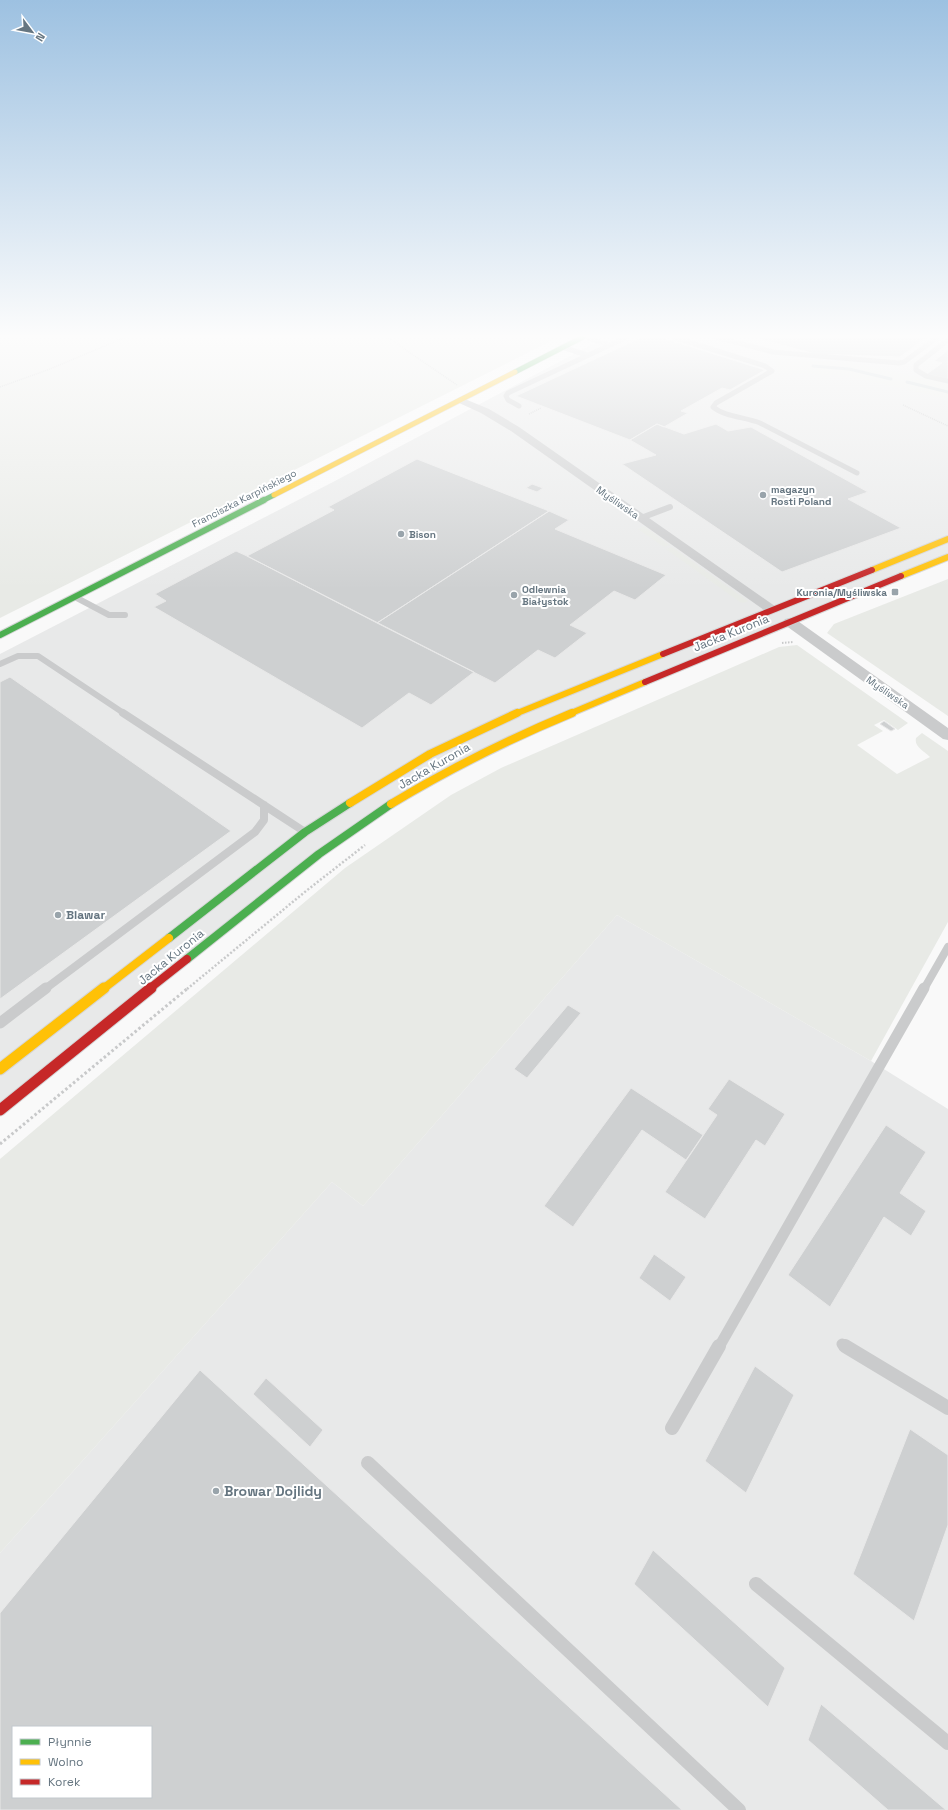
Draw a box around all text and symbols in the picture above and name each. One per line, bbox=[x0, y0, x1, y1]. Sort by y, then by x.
north arrow bbox=[12, 12, 52, 52]
text: N bbox=[33, 30, 48, 44]
street label: Franciszka Karpińskiego bbox=[190, 466, 299, 530]
street label: Myśliwska bbox=[594, 483, 642, 522]
place label: magazyn Rosti Poland bbox=[771, 483, 831, 508]
marker: magazyn Rosti Poland bbox=[758, 490, 768, 500]
place label: Bison bbox=[409, 528, 436, 541]
marker: Bison bbox=[396, 529, 406, 539]
place label: Odlewnia Białystok bbox=[522, 583, 569, 608]
place label: Kuronia/Myśliwska bbox=[796, 586, 887, 599]
marker: Kuronia/Myśliwska bbox=[890, 587, 900, 597]
marker: Odlewnia Białystok bbox=[509, 590, 519, 600]
street label: Jacka Kuronia bbox=[691, 610, 771, 655]
street label: Myśliwska bbox=[864, 673, 912, 712]
street label: Jacka Kuronia bbox=[395, 739, 473, 793]
place label: Biawar bbox=[66, 907, 105, 923]
marker: Biawar bbox=[53, 910, 63, 920]
street label: Jacka Kuronia bbox=[135, 925, 207, 989]
place label: Browar Dojlidy bbox=[224, 1482, 322, 1500]
marker: Browar Dojlidy bbox=[211, 1486, 221, 1496]
legend bbox=[12, 1726, 152, 1798]
text: Płynnie bbox=[48, 1734, 92, 1750]
text: Wolno bbox=[48, 1754, 83, 1770]
text: Korek bbox=[48, 1774, 81, 1790]

